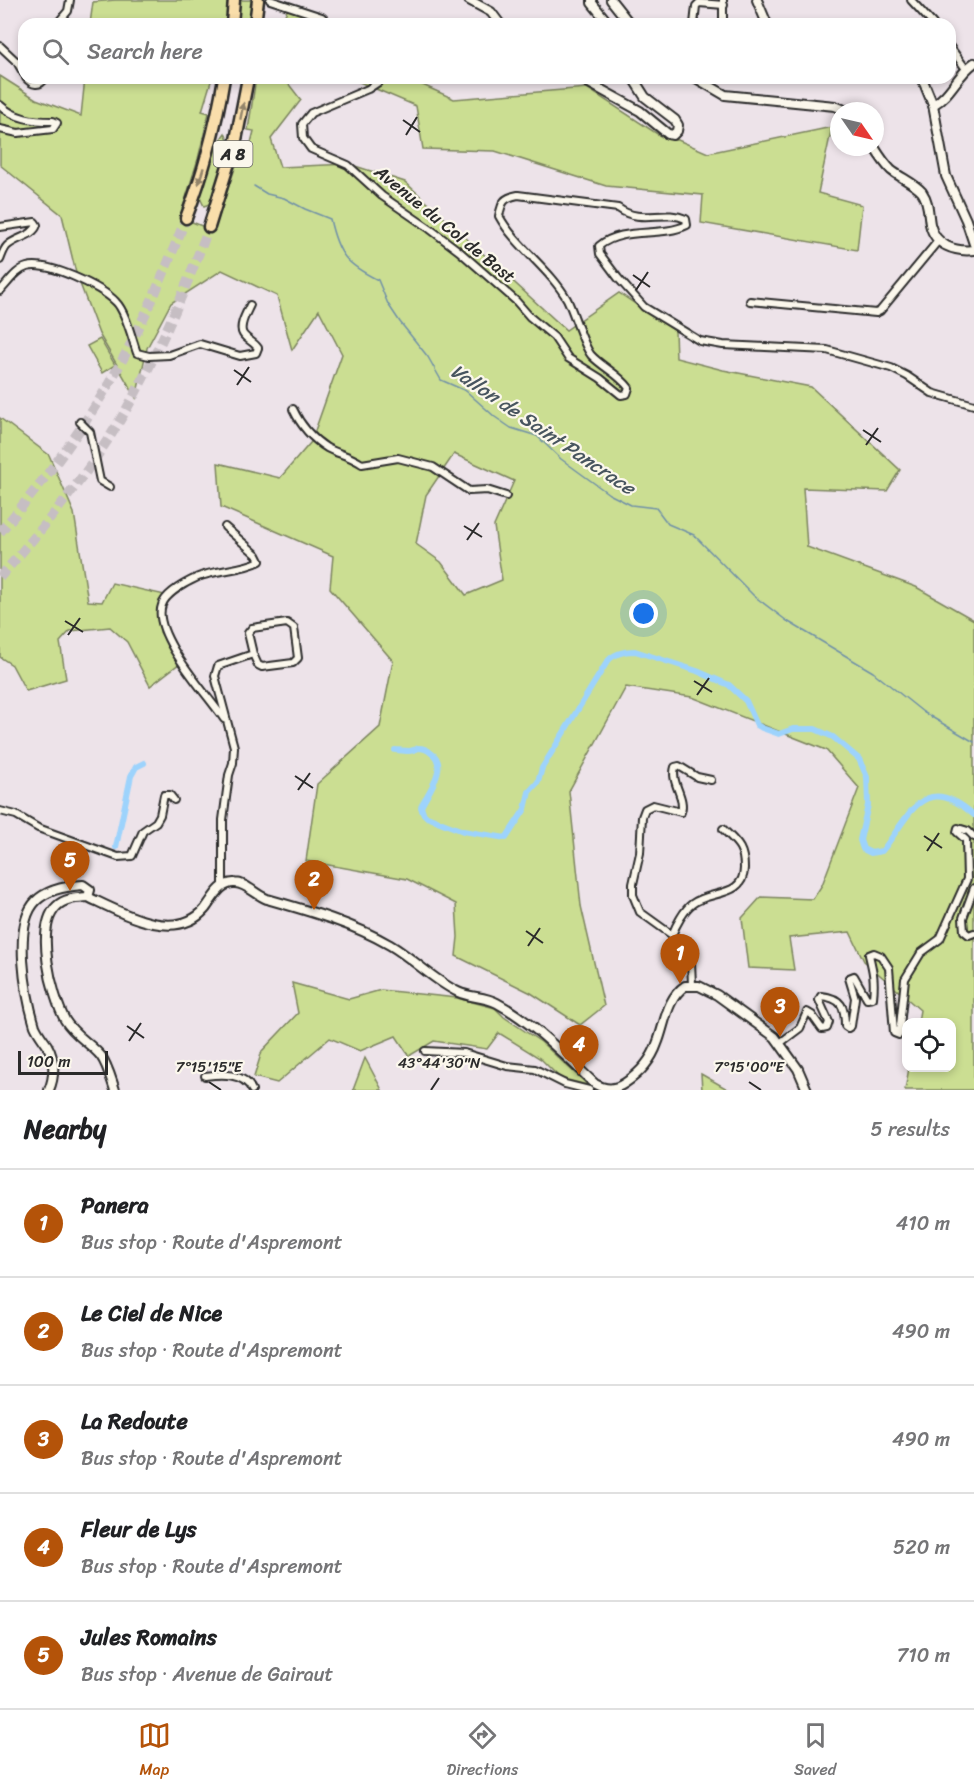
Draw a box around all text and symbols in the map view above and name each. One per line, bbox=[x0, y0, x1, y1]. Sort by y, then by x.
search box bbox=[18, 18, 956, 84]
text: Search here bbox=[87, 32, 203, 71]
icon: search bbox=[39, 35, 72, 68]
one-way arrow bbox=[238, 101, 247, 120]
north arrow bbox=[830, 102, 884, 156]
road number: A 8 bbox=[214, 141, 252, 167]
street label: Avenue du Col de Bast bbox=[366, 156, 523, 291]
one-way arrow bbox=[196, 167, 206, 185]
water label: Vallon de Saint Pancrace bbox=[443, 354, 644, 505]
your location bbox=[629, 599, 658, 628]
pin: 5 bbox=[50, 842, 90, 891]
pin: 2 bbox=[294, 860, 334, 910]
pin: 1 bbox=[660, 934, 700, 984]
pin: 3 bbox=[760, 988, 800, 1037]
map controls bbox=[902, 1018, 956, 1072]
button: locate bbox=[902, 1018, 956, 1072]
pin: 4 bbox=[560, 1026, 598, 1075]
text: 100 m bbox=[27, 1047, 71, 1076]
scale bar bbox=[18, 1048, 108, 1076]
text: 43°44'30"N bbox=[398, 1050, 481, 1076]
text: 7°15'15"E bbox=[176, 1054, 244, 1080]
text: 7°15'00"E bbox=[714, 1054, 786, 1080]
text: Nearby bbox=[24, 1106, 106, 1152]
text: 5 results bbox=[871, 1112, 950, 1147]
text: Panera bbox=[81, 1186, 149, 1225]
text: 1 bbox=[39, 1206, 48, 1241]
text: 410 m bbox=[896, 1206, 950, 1241]
text: Bus stop · Route d'Aspremont bbox=[81, 1225, 343, 1260]
text: Le Ciel de Nice bbox=[81, 1294, 222, 1333]
text: 2 bbox=[38, 1314, 49, 1349]
text: 490 m bbox=[892, 1314, 950, 1349]
text: Bus stop · Route d'Aspremont bbox=[81, 1333, 343, 1368]
text: La Redoute bbox=[81, 1402, 188, 1441]
text: 3 bbox=[38, 1422, 49, 1457]
text: 490 m bbox=[892, 1422, 950, 1457]
text: Bus stop · Route d'Aspremont bbox=[81, 1441, 343, 1476]
text: Fleur de Lys bbox=[81, 1510, 197, 1549]
text: 4 bbox=[37, 1530, 50, 1565]
text: 520 m bbox=[893, 1530, 950, 1565]
text: Bus stop · Route d'Aspremont bbox=[81, 1549, 343, 1584]
text: Jules Romains bbox=[81, 1618, 217, 1657]
text: 5 bbox=[37, 1638, 50, 1673]
text: 710 m bbox=[897, 1638, 950, 1673]
text: Bus stop · Avenue de Gairaut bbox=[81, 1657, 333, 1692]
tab: Map bbox=[138, 1719, 171, 1784]
tab: Directions bbox=[447, 1719, 518, 1784]
tab: Saved bbox=[794, 1719, 836, 1784]

